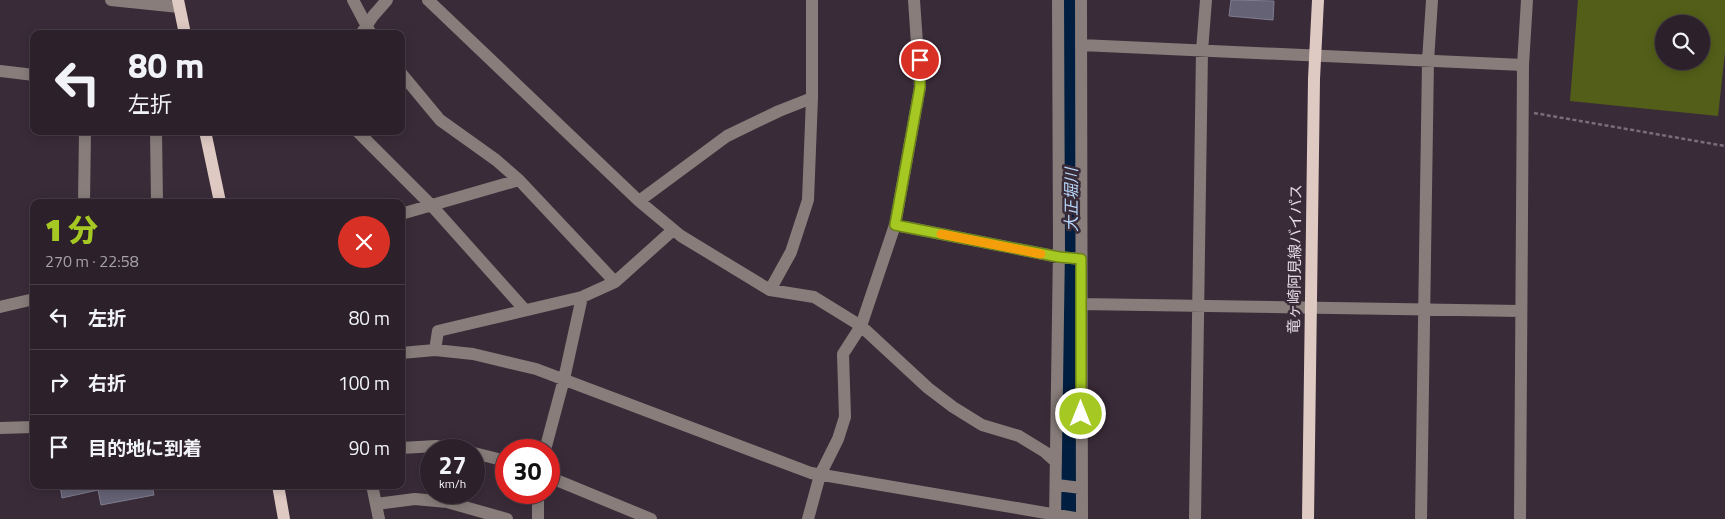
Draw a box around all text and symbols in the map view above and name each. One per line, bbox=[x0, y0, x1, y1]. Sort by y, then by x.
map controls bbox=[1655, 15, 1710, 70]
button: search bbox=[1655, 15, 1710, 70]
text: 80 m bbox=[128, 38, 204, 92]
pin bbox=[899, 39, 941, 81]
icon: arrive bbox=[906, 46, 934, 74]
icon: left bbox=[45, 50, 110, 115]
text: 左折 bbox=[128, 87, 172, 121]
water label: 大正堀川 bbox=[1059, 166, 1083, 232]
street label: 竜ヶ崎阿見線バイパス bbox=[1282, 184, 1307, 334]
text: 1 分 bbox=[45, 207, 98, 253]
button: close bbox=[338, 216, 390, 268]
text: 270 m · 22:58 bbox=[45, 249, 139, 273]
icon: left bbox=[45, 303, 73, 331]
text: 左折 bbox=[88, 303, 126, 332]
text: 80 m bbox=[349, 303, 390, 332]
icon: right bbox=[45, 368, 73, 396]
text: 右折 bbox=[88, 368, 126, 397]
text: 100 m bbox=[338, 368, 390, 397]
position arrow bbox=[1054, 387, 1106, 439]
icon: arrive bbox=[45, 433, 73, 461]
text: 目的地に到着 bbox=[88, 433, 202, 462]
text: 90 m bbox=[349, 433, 390, 462]
speed limit sign: 30 bbox=[495, 439, 560, 504]
text: 27 bbox=[438, 446, 467, 484]
text: km/h bbox=[439, 474, 466, 493]

